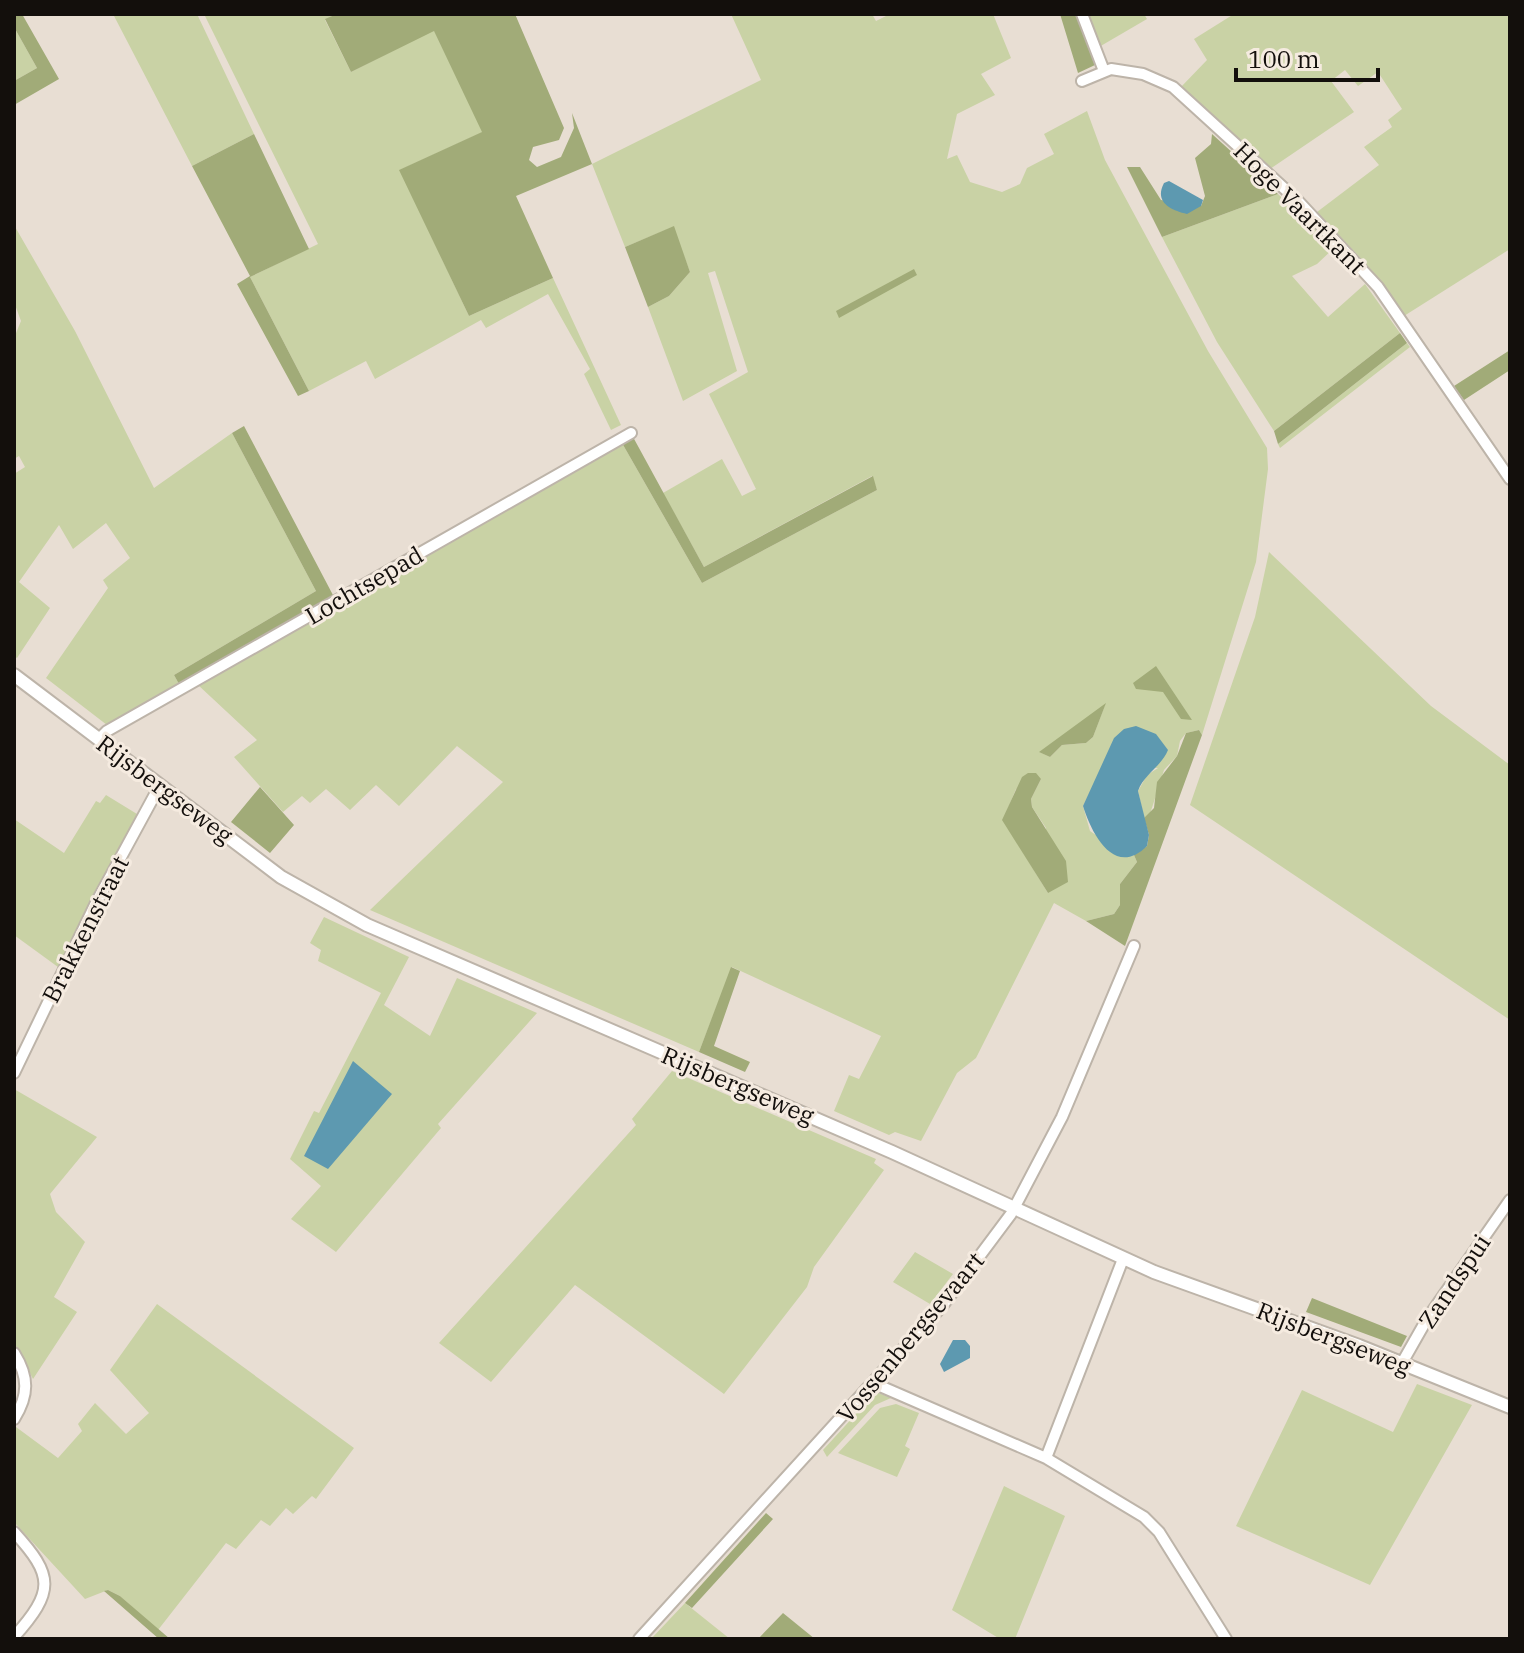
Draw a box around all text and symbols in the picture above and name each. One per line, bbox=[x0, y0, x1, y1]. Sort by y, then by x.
scale bar bbox=[1236, 32, 1378, 82]
text: 100 m bbox=[1248, 43, 1320, 75]
street label: Hoge Vaartkant bbox=[1227, 135, 1373, 281]
street label: Lochtsepad bbox=[299, 538, 429, 632]
street label: Rijsbergseweg bbox=[90, 727, 240, 851]
street label: Brakkenstraat bbox=[34, 850, 136, 1008]
street label: Rijsbergseweg bbox=[657, 1038, 819, 1132]
street label: Zandspui bbox=[1411, 1228, 1497, 1334]
street label: Vossenbergsevaart bbox=[829, 1245, 991, 1429]
street label: Rijsbergseweg bbox=[1252, 1294, 1416, 1382]

